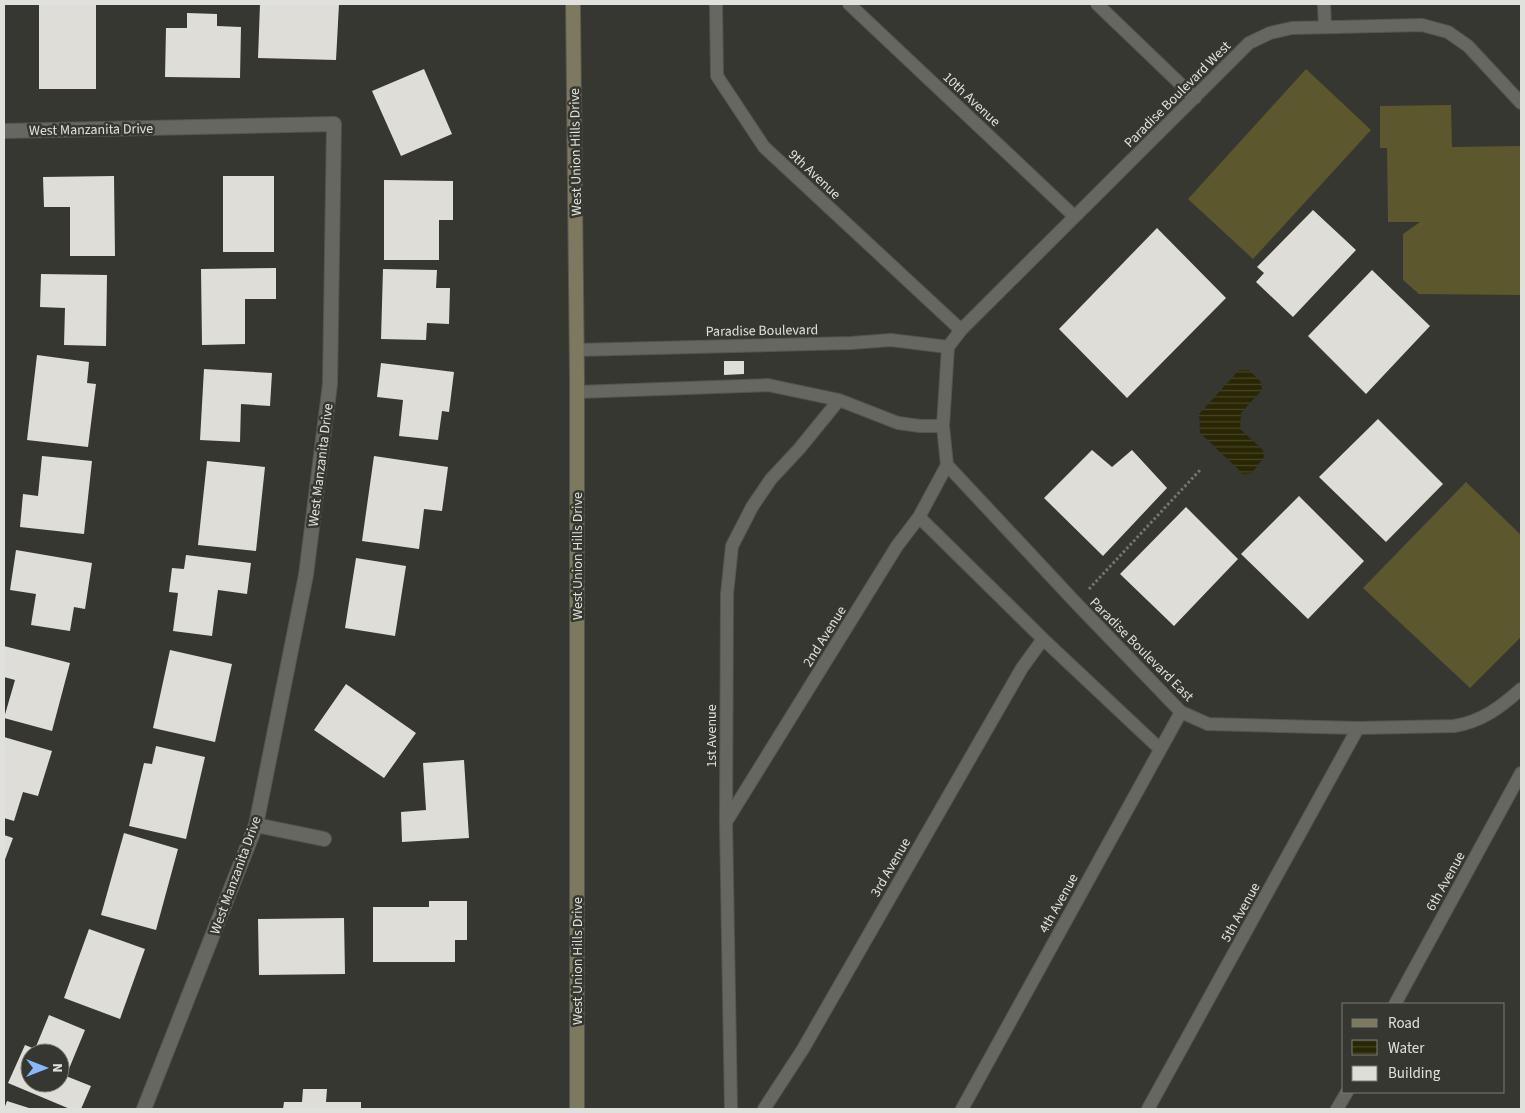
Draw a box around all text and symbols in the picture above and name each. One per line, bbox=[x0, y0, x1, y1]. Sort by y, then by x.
street label: Paradise Boulevard West bbox=[1120, 37, 1236, 153]
street label: 10th Avenue bbox=[938, 68, 1005, 132]
street label: West Union Hills Drive bbox=[565, 88, 587, 216]
street label: West Manzanita Drive bbox=[29, 119, 153, 141]
street label: 9th Avenue bbox=[784, 145, 845, 204]
street label: Paradise Boulevard bbox=[706, 320, 818, 342]
street label: West Manzanita Drive bbox=[303, 402, 339, 528]
street label: West Union Hills Drive bbox=[568, 492, 588, 620]
street label: Paradise Boulevard East bbox=[1085, 593, 1198, 707]
street label: 2nd Avenue bbox=[798, 602, 851, 671]
street label: 1st Avenue bbox=[702, 704, 722, 768]
street label: West Manzanita Drive bbox=[205, 813, 267, 937]
street label: 3rd Avenue bbox=[866, 834, 916, 901]
street label: 6th Avenue bbox=[1421, 848, 1470, 915]
street label: 4th Avenue bbox=[1034, 870, 1083, 937]
street label: 5th Avenue bbox=[1216, 879, 1265, 946]
street label: West Union Hills Drive bbox=[568, 897, 588, 1025]
legend bbox=[1342, 1003, 1505, 1093]
text: Road bbox=[1388, 1013, 1420, 1034]
text: Water bbox=[1388, 1038, 1425, 1059]
north arrow bbox=[20, 1043, 70, 1093]
text: N bbox=[47, 1063, 67, 1073]
text: Building bbox=[1388, 1063, 1441, 1084]

